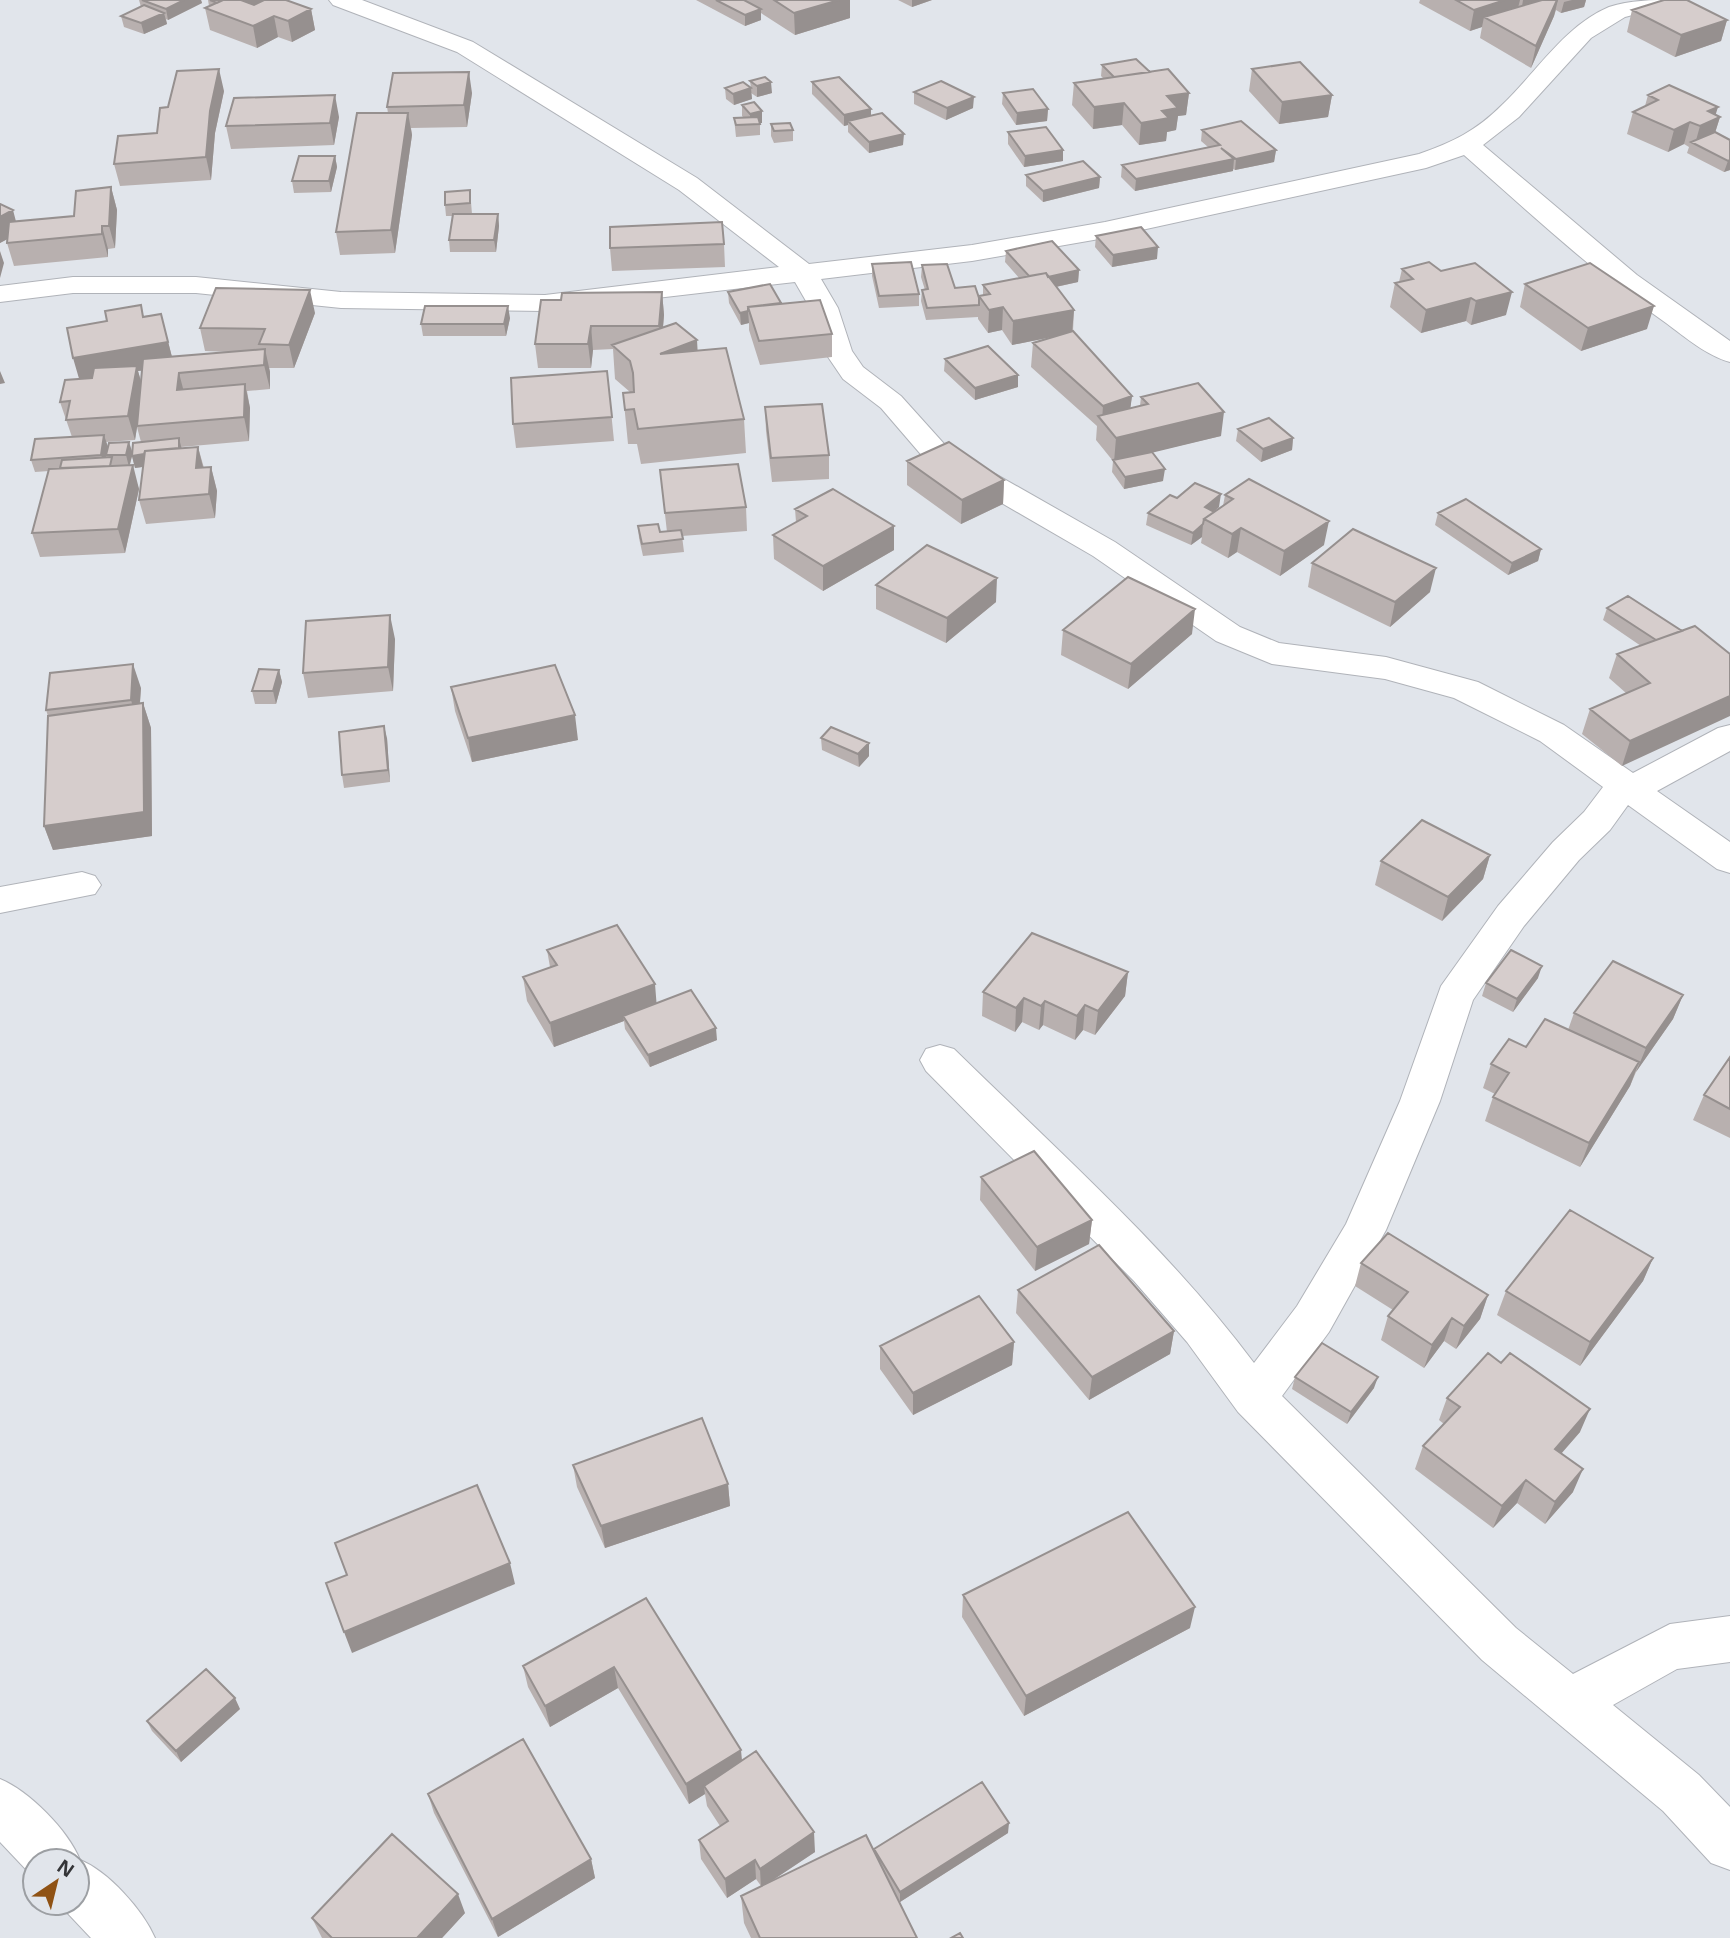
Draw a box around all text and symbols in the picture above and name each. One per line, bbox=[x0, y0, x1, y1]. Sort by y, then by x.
north arrow bbox=[21, 1847, 91, 1917]
text: N bbox=[52, 1853, 80, 1883]

